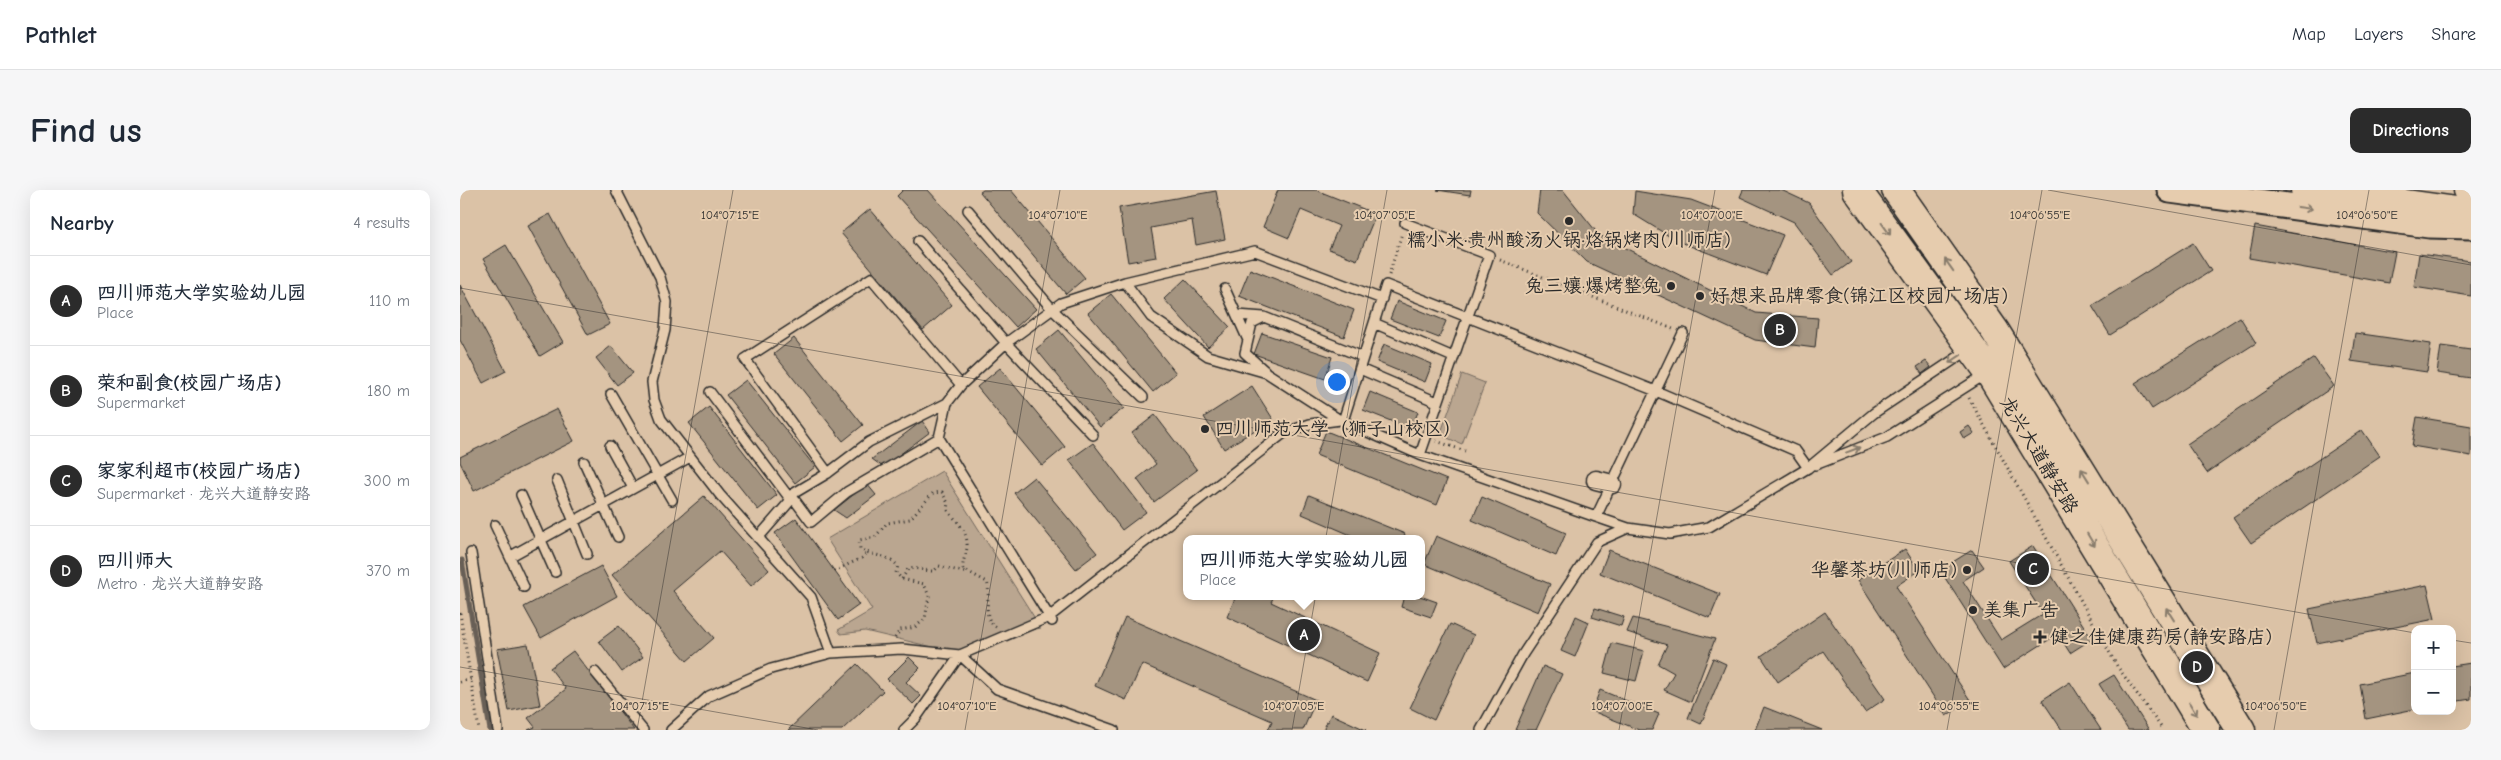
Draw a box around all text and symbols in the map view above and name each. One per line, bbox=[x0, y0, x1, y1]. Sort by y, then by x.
text: Pathlet bbox=[25, 21, 96, 49]
text: Map bbox=[2292, 24, 2326, 45]
text: Layers bbox=[2354, 24, 2403, 45]
text: Share bbox=[2431, 24, 2476, 45]
button: Directions bbox=[2350, 108, 2471, 153]
text: Find us bbox=[30, 110, 142, 151]
one-way arrow bbox=[2297, 203, 2313, 213]
text: 104°07'15"E bbox=[701, 208, 759, 222]
text: 104°07'10"E bbox=[1029, 208, 1087, 222]
text: 104°07'05"E bbox=[1355, 208, 1415, 222]
text: 104°07'00"E bbox=[1681, 208, 1743, 222]
text: 104°06'55"E bbox=[2010, 208, 2070, 222]
text: 104°06'50"E bbox=[2336, 208, 2398, 222]
text: Nearby bbox=[50, 211, 114, 235]
text: 4 results bbox=[353, 214, 410, 232]
marker: 糯小米·贵州酸汤火锅·烙锅烤肉(川师店) bbox=[1563, 215, 1575, 227]
one-way arrow bbox=[1881, 222, 1891, 236]
place label: 糯小米·贵州酸汤火锅·烙锅烤肉(川师店) bbox=[1407, 229, 1731, 251]
one-way arrow bbox=[1944, 259, 1954, 273]
place label: 兔三孃·爆烤整兔 bbox=[1525, 275, 1661, 297]
marker: 兔三孃·爆烤整兔 bbox=[1665, 280, 1677, 292]
text: 四川师范大学实验幼儿园 bbox=[97, 282, 306, 304]
place label: 好想来品牌零食(锦江区校园广场店) bbox=[1710, 285, 2008, 307]
marker: 好想来品牌零食(锦江区校园广场店) bbox=[1694, 290, 1706, 302]
text: A bbox=[62, 292, 70, 310]
text: 110 m bbox=[369, 292, 410, 310]
text: Place bbox=[97, 304, 133, 322]
pin: B bbox=[1764, 311, 1796, 349]
one-way arrow bbox=[1949, 354, 1963, 364]
your location bbox=[1324, 369, 1350, 395]
text: 荣和副食(校园广场店) bbox=[97, 372, 282, 394]
text: B bbox=[61, 382, 71, 400]
text: 180 m bbox=[367, 382, 410, 400]
street label: 龙兴大道静安路 bbox=[1995, 392, 2083, 518]
text: Supermarket bbox=[97, 394, 185, 412]
place label: 四川师范大学（狮子山校区） bbox=[1215, 418, 1462, 440]
marker: 四川师范大学（狮子山校区） bbox=[1199, 423, 1211, 435]
one-way arrow bbox=[1845, 445, 1861, 454]
text: 家家利超市(校园广场店) bbox=[97, 460, 301, 482]
one-way arrow bbox=[2079, 469, 2089, 483]
text: C bbox=[61, 472, 71, 490]
text: 300 m bbox=[364, 472, 410, 490]
text: Supermarket · 龙兴大道静安路 bbox=[97, 485, 310, 503]
one-way arrow bbox=[2085, 533, 2096, 547]
popup bbox=[1183, 535, 1425, 600]
text: 四川师范大学实验幼儿园 bbox=[1199, 549, 1409, 571]
text: 四川师大 bbox=[97, 550, 173, 572]
pin: C bbox=[2017, 550, 2049, 588]
place label: 华馨茶坊(川师店) bbox=[1811, 559, 1957, 581]
text: D bbox=[61, 562, 71, 580]
text: 370 m bbox=[366, 562, 410, 580]
marker: 华馨茶坊(川师店) bbox=[1961, 564, 1973, 576]
text: Place bbox=[1199, 571, 1236, 589]
text: Metro · 龙兴大道静安路 bbox=[97, 575, 263, 593]
place label: 美集广告 bbox=[1983, 599, 2059, 621]
marker: 美集广告 bbox=[1967, 604, 1979, 616]
one-way arrow bbox=[2164, 607, 2174, 621]
pin: A bbox=[1288, 616, 1320, 654]
map controls bbox=[2411, 625, 2456, 715]
button: + bbox=[2411, 625, 2456, 670]
place label: 健之佳健康药房(静安路店) bbox=[2050, 626, 2272, 648]
marker: 健之佳健康药房(静安路店) bbox=[2034, 631, 2046, 643]
pin: D bbox=[2181, 648, 2213, 686]
button: − bbox=[2411, 670, 2456, 715]
text: 104°07'15"E bbox=[611, 699, 669, 713]
text: 104°07'10"E bbox=[938, 699, 996, 713]
text: 104°07'05"E bbox=[1264, 699, 1324, 713]
text: 104°07'00"E bbox=[1591, 699, 1653, 713]
text: 104°06'55"E bbox=[1919, 699, 1979, 713]
text: 104°06'50"E bbox=[2245, 699, 2307, 713]
one-way arrow bbox=[2189, 701, 2199, 715]

